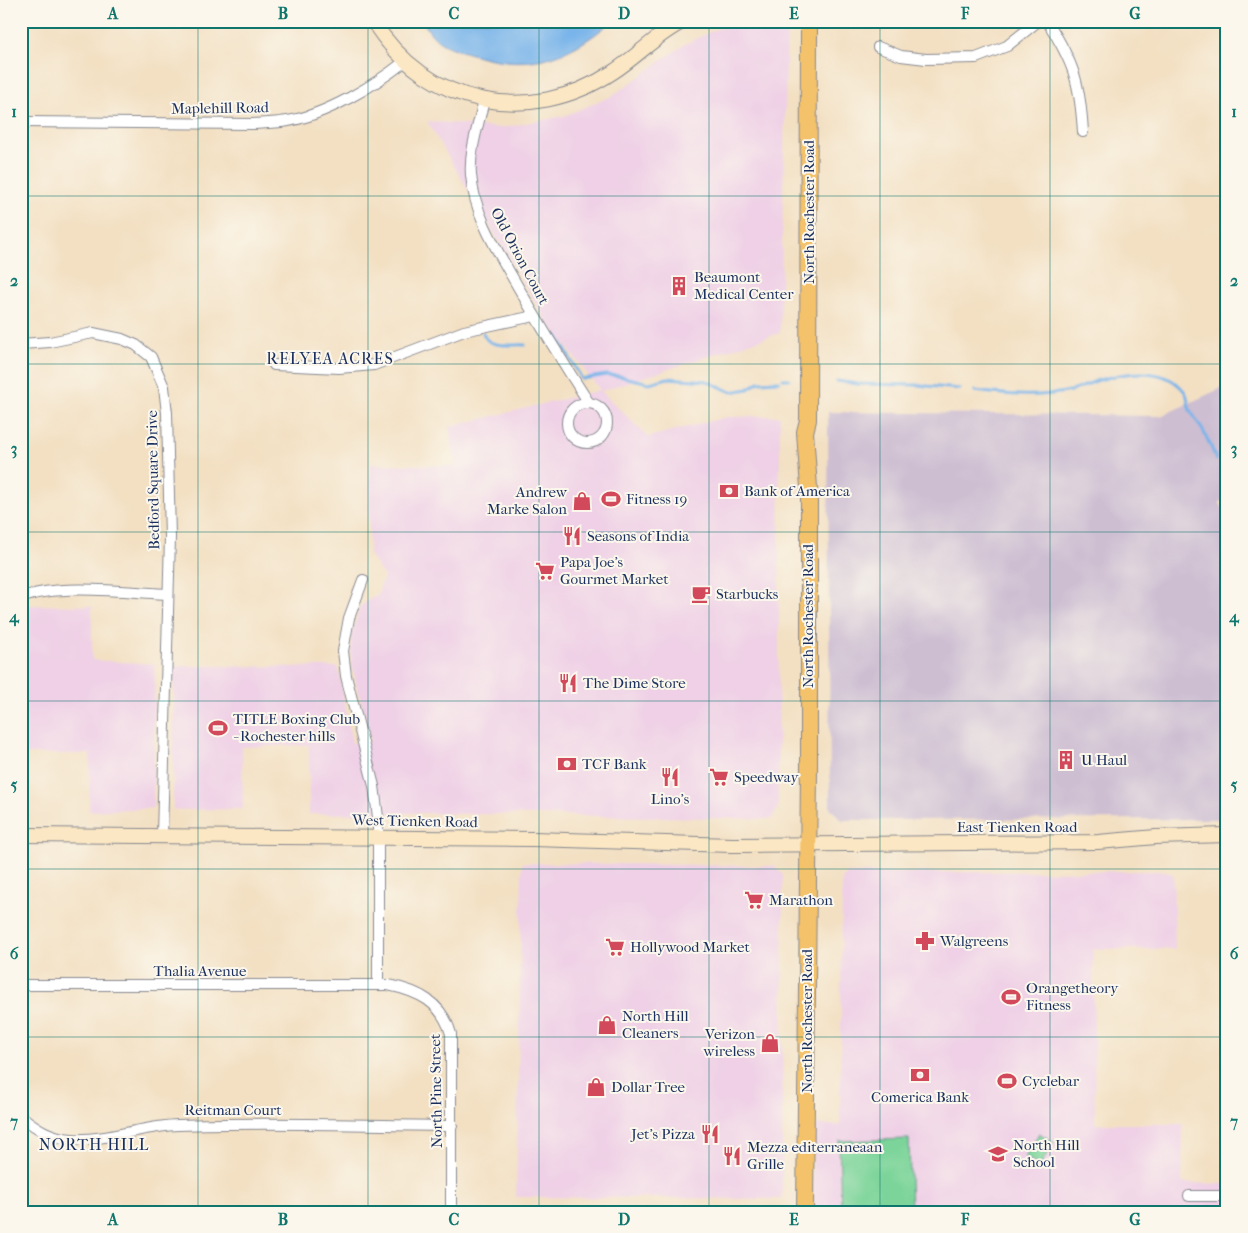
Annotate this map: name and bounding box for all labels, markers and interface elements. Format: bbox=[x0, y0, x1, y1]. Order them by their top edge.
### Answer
text: A bbox=[107, 4, 119, 23]
text: B bbox=[278, 4, 288, 23]
text: C bbox=[449, 4, 460, 23]
text: D bbox=[618, 4, 630, 23]
text: E bbox=[789, 4, 799, 23]
text: F bbox=[960, 4, 970, 23]
text: G bbox=[1129, 4, 1141, 23]
street label: Maplehill Road bbox=[171, 98, 270, 118]
text: 1 bbox=[11, 102, 17, 121]
text: 1 bbox=[1231, 102, 1237, 121]
street label: North Rochester Road bbox=[800, 139, 818, 284]
street label: Old Orion Court bbox=[487, 204, 553, 308]
place label: Beaumont Medical Center bbox=[694, 268, 794, 303]
text: 2 bbox=[10, 271, 18, 290]
text: 2 bbox=[1230, 271, 1238, 290]
building icon: Beaumont Medical Center bbox=[668, 275, 690, 297]
district label: RELYEA ACRES bbox=[266, 349, 394, 368]
street label: Bedford Square Drive bbox=[143, 409, 163, 550]
text: 3 bbox=[11, 439, 17, 459]
text: 3 bbox=[1231, 439, 1237, 459]
bank icon: Bank of America bbox=[718, 480, 740, 502]
place label: Bank of America bbox=[744, 482, 851, 500]
place label: Andrew Marke Salon bbox=[487, 483, 568, 518]
sports icon: Fitness 19 bbox=[600, 488, 622, 510]
shop icon: Andrew Marke Salon bbox=[571, 490, 593, 512]
place label: Fitness 19 bbox=[626, 490, 687, 508]
restaurant icon: Seasons of India bbox=[561, 525, 583, 547]
place label: Seasons of India bbox=[587, 527, 690, 545]
street label: North Rochester Road bbox=[799, 543, 817, 688]
place label: Papa Joe's Gourmet Market bbox=[560, 553, 669, 588]
supermarket icon: Papa Joe's Gourmet Market bbox=[534, 560, 556, 582]
cafe icon: Starbucks bbox=[690, 583, 712, 605]
place label: Starbucks bbox=[716, 585, 779, 603]
text: 4 bbox=[8, 607, 20, 627]
text: 4 bbox=[1228, 607, 1240, 627]
restaurant icon: The Dime Store bbox=[557, 672, 579, 694]
place label: The Dime Store bbox=[583, 674, 686, 692]
place label: TITLE Boxing Club - Rochester hills bbox=[233, 710, 360, 745]
sports icon: TITLE Boxing Club - Rochester hills bbox=[207, 717, 229, 739]
building icon: U Haul bbox=[1055, 749, 1077, 771]
place label: U Haul bbox=[1081, 751, 1127, 769]
bank icon: TCF Bank bbox=[556, 753, 578, 775]
place label: TCF Bank bbox=[582, 755, 647, 773]
restaurant icon: Lino's bbox=[659, 766, 681, 788]
supermarket icon: Speedway bbox=[708, 766, 730, 788]
place label: Speedway bbox=[734, 768, 799, 786]
text: 5 bbox=[11, 775, 18, 794]
text: 5 bbox=[1231, 775, 1238, 794]
place label: Lino's bbox=[651, 790, 690, 808]
street label: West Tienken Road bbox=[351, 811, 479, 831]
street label: East Tienken Road bbox=[957, 818, 1078, 836]
supermarket icon: Marathon bbox=[743, 889, 765, 911]
place label: Marathon bbox=[769, 891, 833, 909]
pharmacy icon: Walgreens bbox=[914, 930, 936, 952]
place label: Walgreens bbox=[939, 932, 1009, 950]
supermarket icon: Hollywood Market bbox=[604, 936, 626, 958]
place label: Hollywood Market bbox=[630, 938, 750, 956]
text: 6 bbox=[10, 944, 19, 963]
text: 6 bbox=[1230, 944, 1239, 963]
street label: North Rochester Road bbox=[798, 948, 816, 1093]
street label: Thalia Avenue bbox=[154, 962, 247, 980]
place label: Orangetheory Fitness bbox=[1026, 979, 1119, 1014]
sports icon: Orangetheory Fitness bbox=[1000, 986, 1022, 1008]
place label: North Hill Cleaners bbox=[622, 1007, 689, 1042]
shop icon: North Hill Cleaners bbox=[596, 1014, 618, 1036]
place label: Verizon wireless bbox=[702, 1025, 755, 1060]
shop icon: Verizon wireless bbox=[759, 1032, 781, 1054]
street label: North Pine Street bbox=[426, 1033, 446, 1148]
bank icon: Comerica Bank bbox=[909, 1064, 931, 1086]
sports icon: Cyclebar bbox=[996, 1070, 1018, 1092]
place label: Cyclebar bbox=[1022, 1072, 1080, 1090]
shop icon: Dollar Tree bbox=[585, 1076, 607, 1098]
place label: Dollar Tree bbox=[611, 1078, 686, 1096]
place label: Comerica Bank bbox=[871, 1088, 969, 1106]
street label: Reitman Court bbox=[184, 1101, 282, 1119]
text: 7 bbox=[9, 1112, 18, 1131]
text: 7 bbox=[1229, 1112, 1238, 1131]
restaurant icon: Jet's Pizza bbox=[699, 1123, 721, 1145]
place label: Jet's Pizza bbox=[630, 1125, 696, 1143]
district label: NORTH HILL bbox=[39, 1135, 149, 1154]
place label: North Hill School bbox=[1013, 1136, 1080, 1171]
place label: Mezza editerraneaan Grille bbox=[747, 1138, 883, 1173]
school or university icon: North Hill School bbox=[987, 1143, 1009, 1165]
restaurant icon: Mezza editerraneaan Grille bbox=[721, 1145, 743, 1167]
text: A bbox=[107, 1210, 119, 1229]
text: B bbox=[278, 1210, 288, 1229]
text: C bbox=[449, 1210, 460, 1229]
text: D bbox=[618, 1210, 630, 1229]
text: E bbox=[789, 1210, 799, 1229]
text: F bbox=[960, 1210, 970, 1229]
text: G bbox=[1129, 1210, 1141, 1229]

